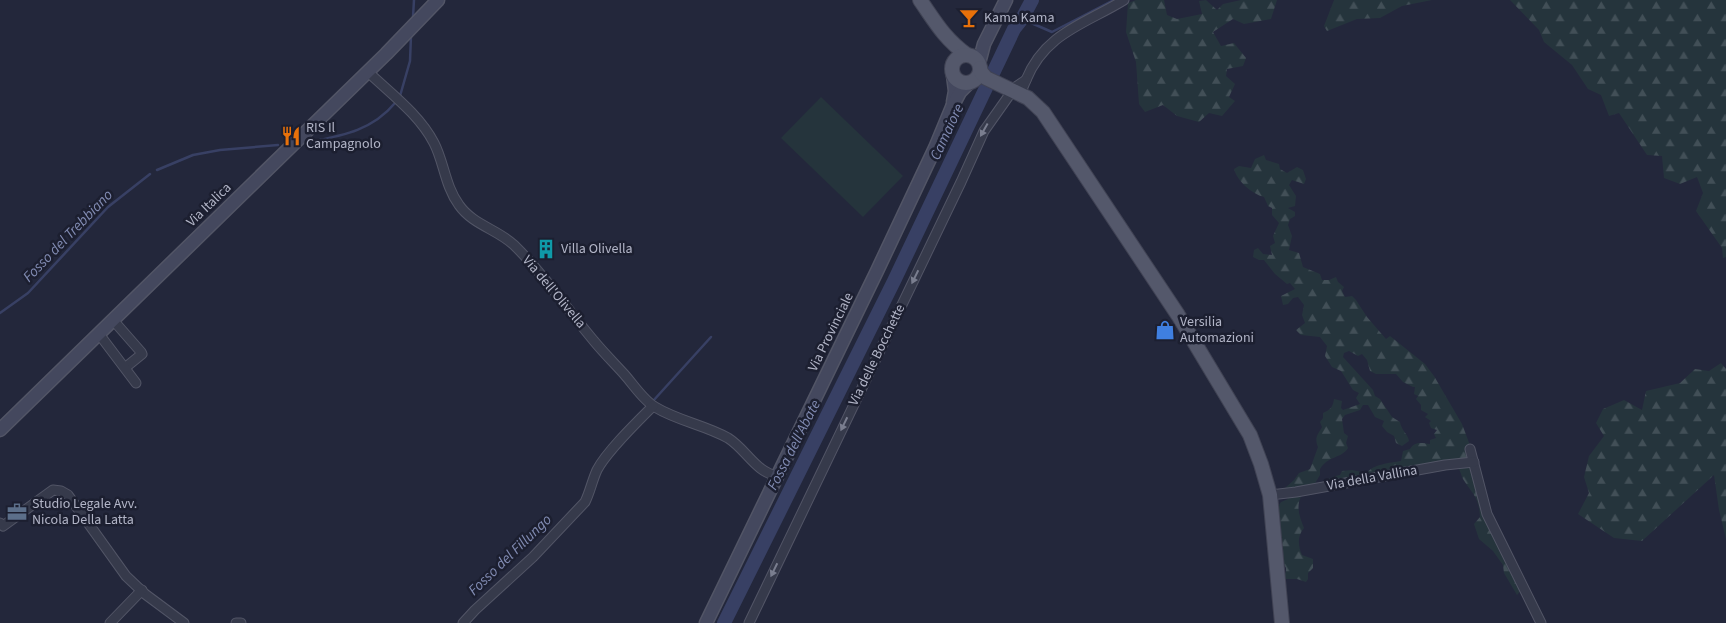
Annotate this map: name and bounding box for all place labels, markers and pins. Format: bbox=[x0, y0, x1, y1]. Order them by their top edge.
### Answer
bar icon: Kama Kama bbox=[958, 7, 980, 29]
place label: Kama Kama bbox=[984, 8, 1054, 28]
place label: RIS Il Campagnolo bbox=[306, 118, 381, 154]
restaurant icon: RIS Il Campagnolo bbox=[280, 125, 302, 147]
building icon: Villa Olivella bbox=[535, 238, 557, 260]
place label: Villa Olivella bbox=[561, 239, 633, 259]
place label: Versilia Automazioni bbox=[1180, 312, 1254, 348]
shop icon: Versilia Automazioni bbox=[1154, 319, 1176, 341]
place label: Studio Legale Avv. Nicola Della Latta bbox=[32, 494, 137, 530]
office icon: Studio Legale Avv. Nicola Della Latta bbox=[6, 501, 28, 523]

